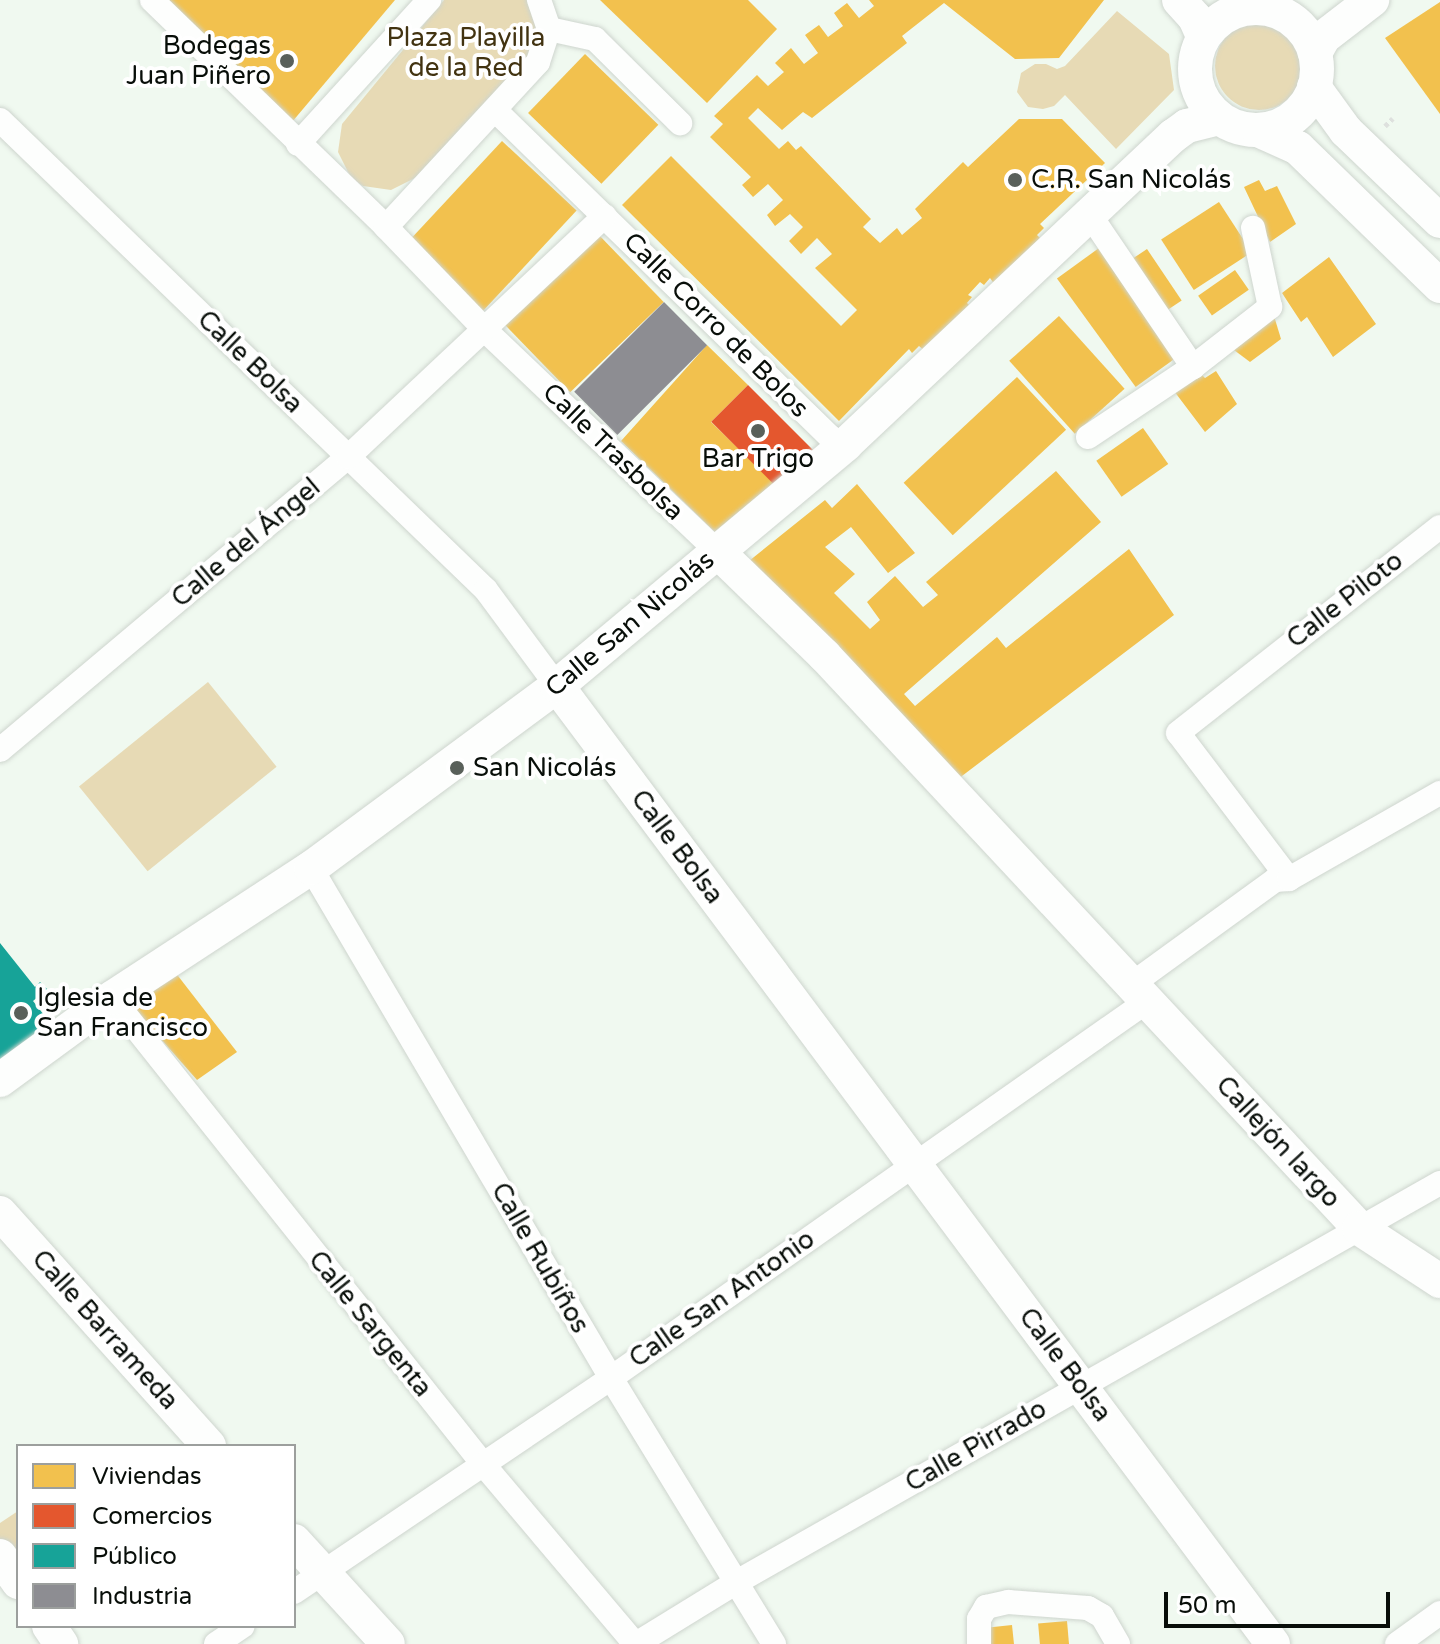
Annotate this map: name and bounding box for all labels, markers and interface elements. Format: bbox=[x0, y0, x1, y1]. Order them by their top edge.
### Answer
park label: Plaza Playilla de la Red bbox=[387, 22, 545, 84]
place label: Bodegas Juan Piñero bbox=[126, 30, 271, 92]
marker: Bodegas Juan Piñero bbox=[278, 52, 296, 70]
place label: C.R. San Nicolás bbox=[1031, 164, 1231, 196]
marker: C.R. San Nicolás bbox=[1006, 171, 1024, 189]
street label: Calle Corro de Bolos bbox=[617, 226, 815, 424]
street label: Calle Bolsa bbox=[191, 304, 309, 420]
street label: Calle Trasbolsa bbox=[536, 377, 690, 527]
marker: Bar Trigo bbox=[749, 422, 767, 440]
place label: Bar Trigo bbox=[702, 443, 814, 475]
street label: Calle del Ángel bbox=[165, 472, 327, 614]
street label: Calle San Nicolás bbox=[539, 544, 721, 704]
street label: Calle Piloto bbox=[1281, 545, 1409, 655]
place label: San Nicolás bbox=[473, 752, 616, 784]
marker: San Nicolás bbox=[448, 759, 466, 777]
street label: Calle Bolsa bbox=[624, 784, 730, 910]
place label: Iglesia de San Francisco bbox=[37, 982, 208, 1044]
marker: Iglesia de San Francisco bbox=[12, 1004, 30, 1022]
street label: Callejón largo bbox=[1209, 1070, 1347, 1214]
street label: Calle Rubiños bbox=[484, 1177, 596, 1339]
street label: Calle San Antonio bbox=[623, 1223, 821, 1375]
street label: Calle Barrameda bbox=[25, 1244, 185, 1416]
street label: Calle Sargenta bbox=[302, 1245, 438, 1403]
street label: Calle Bolsa bbox=[1012, 1302, 1118, 1428]
street label: Calle Pirrado bbox=[900, 1393, 1052, 1499]
legend bbox=[16, 1444, 296, 1628]
text: Viviendas bbox=[92, 1462, 201, 1491]
text: Comercios bbox=[92, 1502, 212, 1531]
text: Público bbox=[92, 1542, 177, 1571]
scale bar bbox=[1168, 1576, 1394, 1626]
text: Industria bbox=[92, 1582, 192, 1611]
text: 50 m bbox=[1178, 1591, 1236, 1620]

